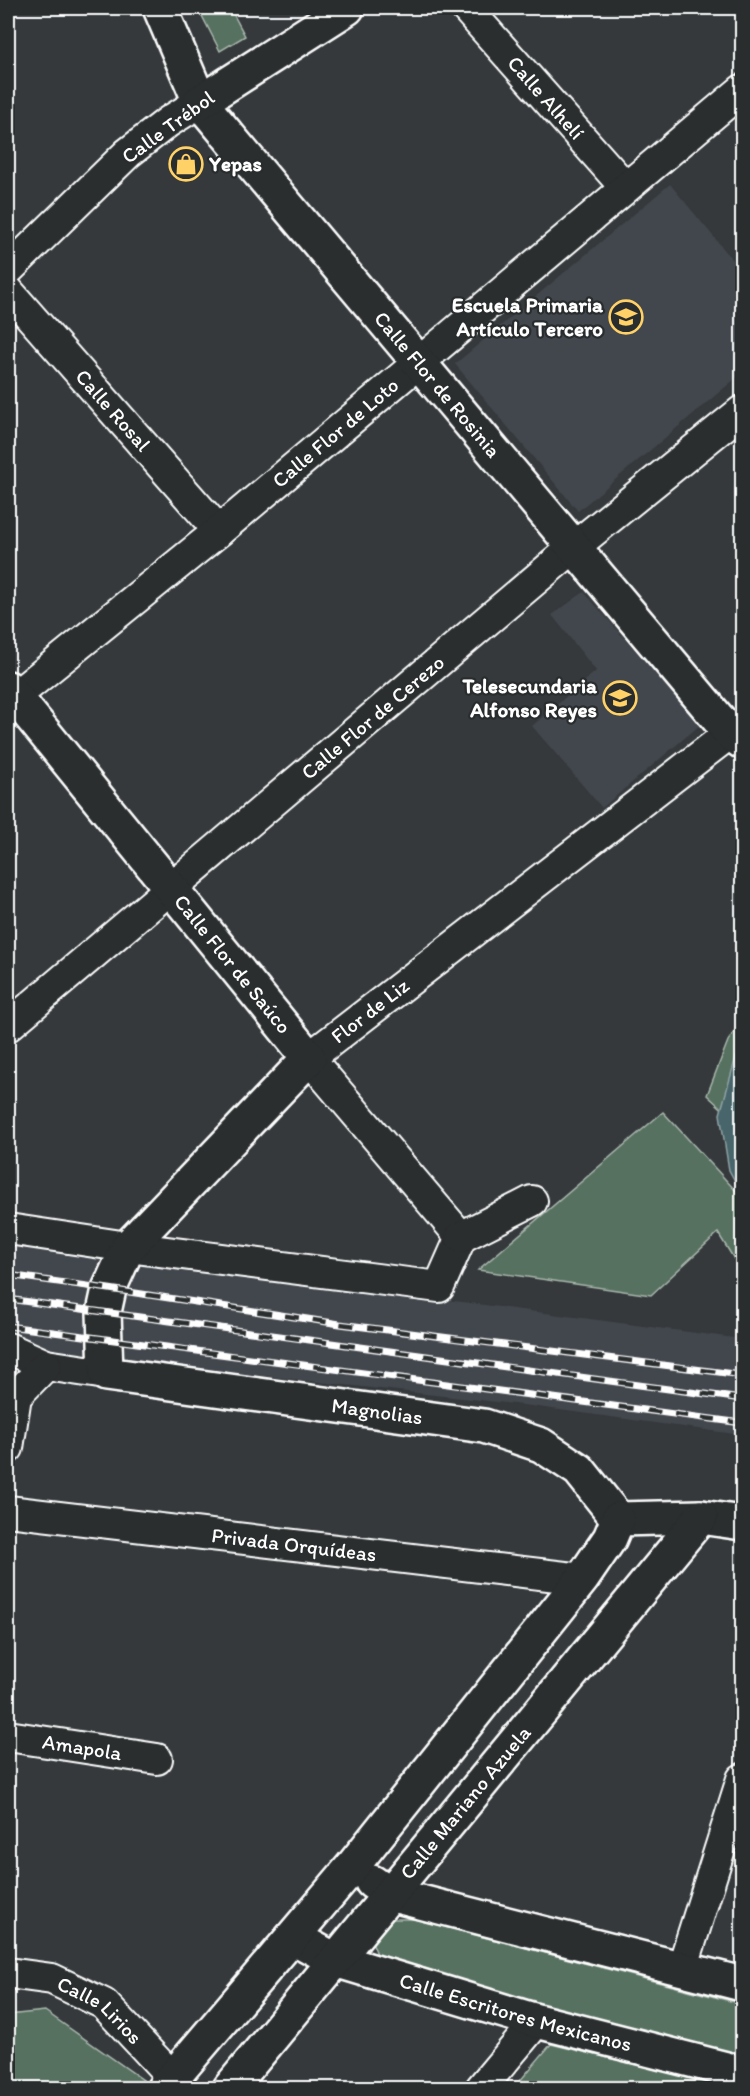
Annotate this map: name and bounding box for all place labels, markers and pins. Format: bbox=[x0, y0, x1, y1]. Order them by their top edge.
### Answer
shop icon: Yepas bbox=[168, 146, 204, 182]
place label: Yepas bbox=[208, 151, 262, 177]
place label: Escuela Primaria Artículo Tercero bbox=[452, 292, 604, 341]
school or university icon: Escuela Primaria Artículo Tercero bbox=[608, 299, 644, 335]
place label: Telesecundaria Alfonso Reyes bbox=[461, 673, 598, 723]
school or university icon: Telesecundaria Alfonso Reyes bbox=[602, 680, 638, 716]

